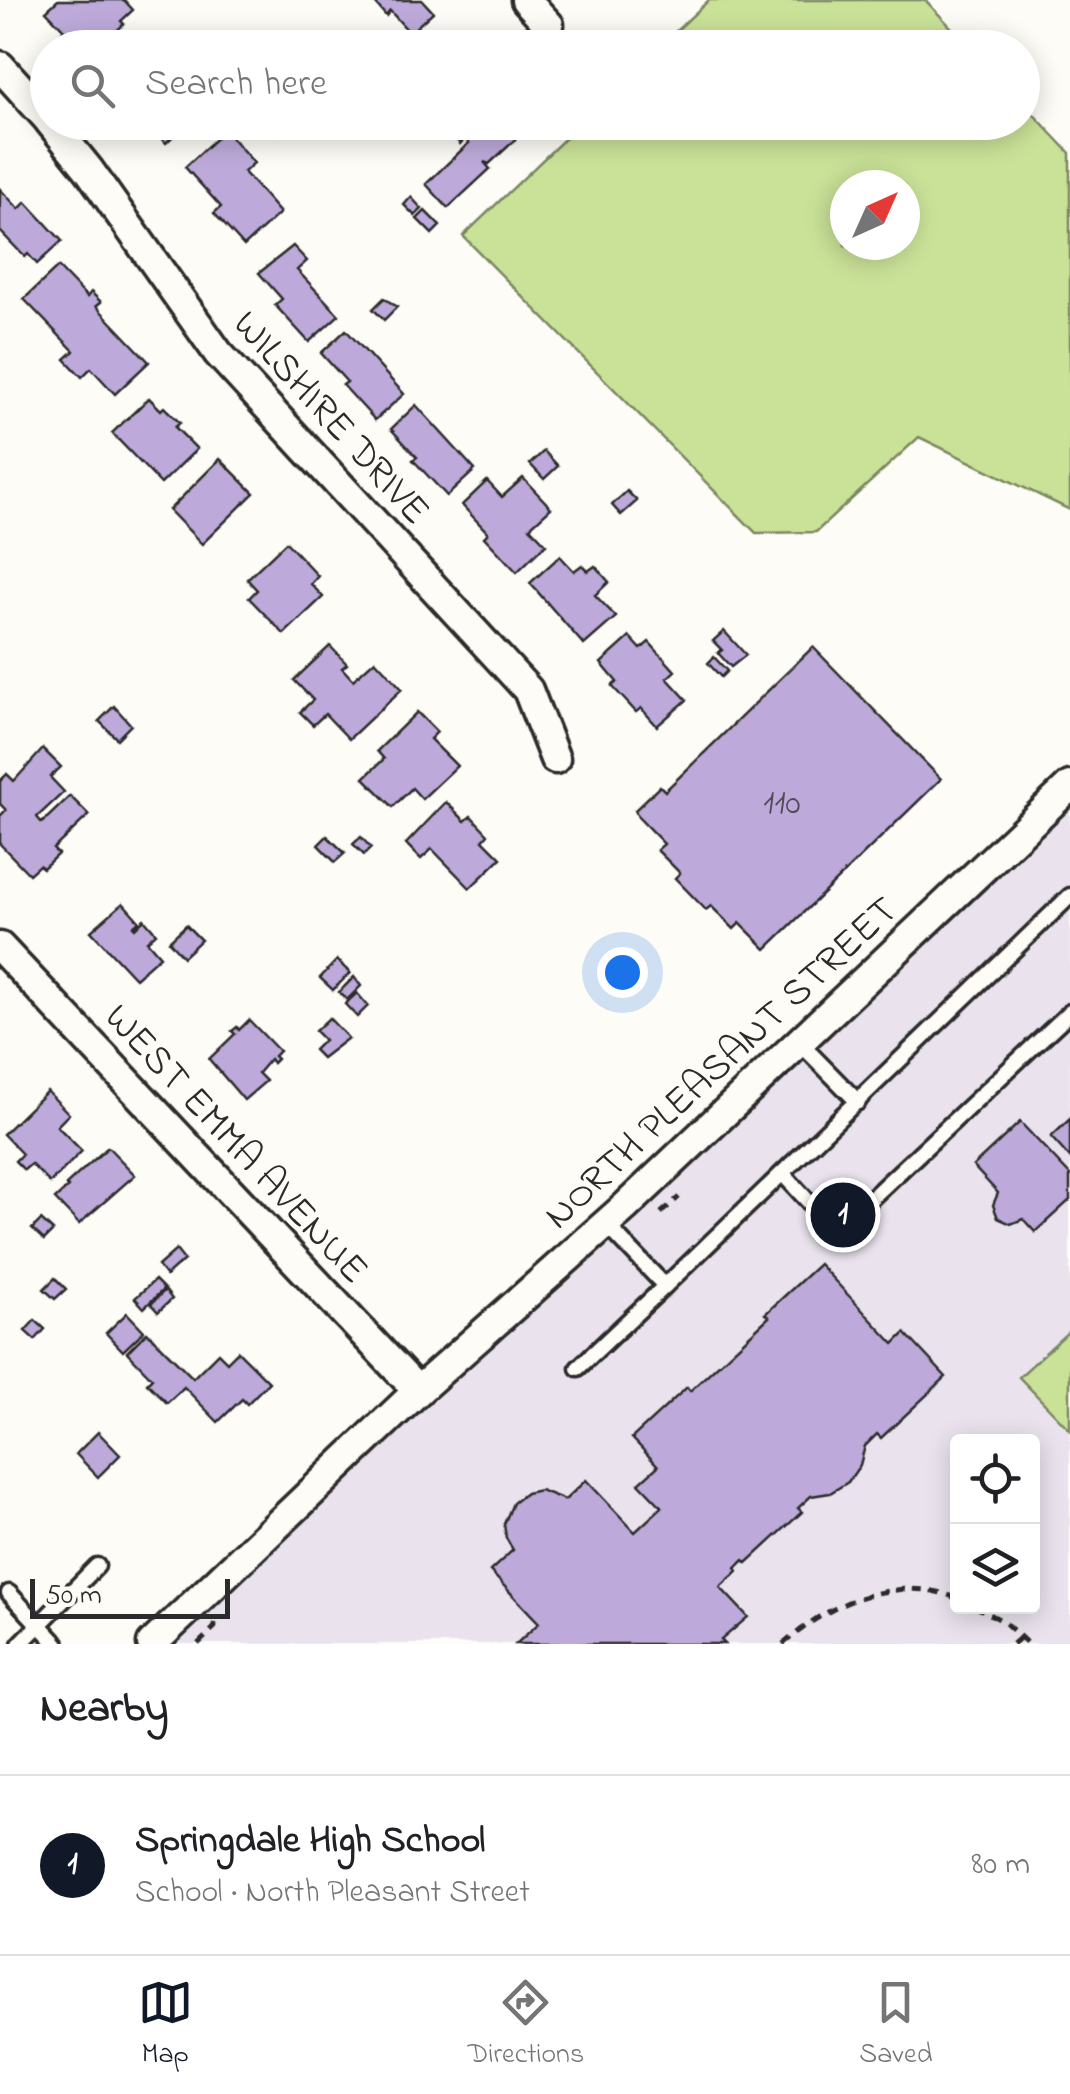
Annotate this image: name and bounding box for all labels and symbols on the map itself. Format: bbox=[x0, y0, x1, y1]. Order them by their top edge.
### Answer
north arrow bbox=[830, 170, 920, 260]
street label: WILSHIRE DRIVE bbox=[217, 298, 442, 540]
house number: 110 bbox=[763, 779, 801, 830]
street label: NORTH PLEASANT STREET bbox=[532, 884, 913, 1245]
your location bbox=[597, 947, 648, 998]
street label: WEST EMMA AVENUE bbox=[89, 991, 381, 1299]
pin: 1 bbox=[810, 1178, 876, 1252]
scale bar bbox=[30, 1574, 230, 1618]

